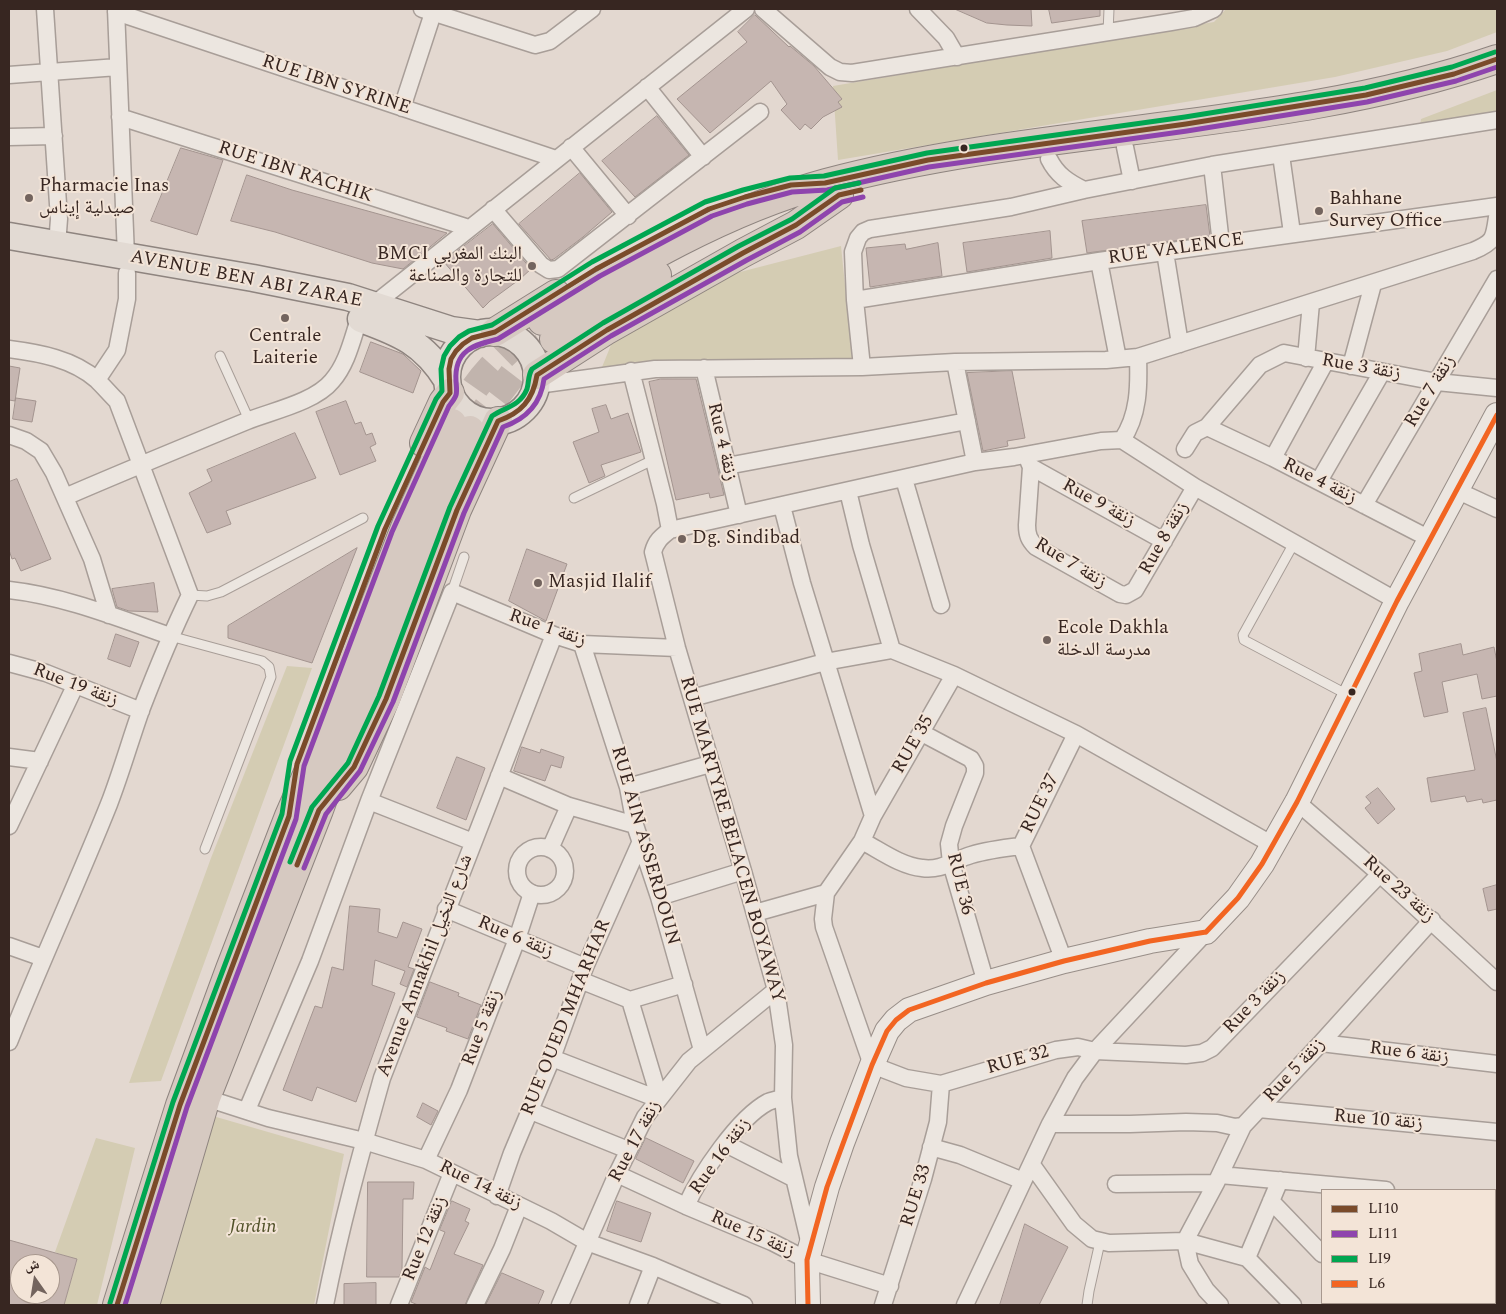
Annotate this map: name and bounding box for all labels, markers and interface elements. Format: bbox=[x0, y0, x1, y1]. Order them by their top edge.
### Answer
street label: RUE IBN SYRINE bbox=[259, 51, 413, 121]
street label: RUE IBN RACHIK bbox=[215, 137, 375, 209]
unlabelled marker bbox=[959, 143, 969, 153]
place label: Pharmacie Inas صيدلية إيناس bbox=[39, 176, 169, 220]
place label: Bahhane Survey Office bbox=[1329, 189, 1442, 233]
marker: Pharmacie Inas صيدلية إيناس bbox=[23, 192, 35, 204]
marker: Bahhane Survey Office bbox=[1313, 205, 1325, 217]
street label: RUE VALENCE bbox=[1107, 229, 1245, 271]
place label: BMCI البنك المغربي للتجارة والصناعة bbox=[377, 244, 522, 288]
street label: AVENUE BEN ABI ZARAE bbox=[128, 246, 364, 314]
marker: BMCI البنك المغربي للتجارة والصناعة bbox=[526, 260, 538, 272]
marker: Centrale Laiterie bbox=[279, 312, 291, 324]
place label: Centrale Laiterie bbox=[249, 326, 321, 370]
street label: Rue 3 زنقة bbox=[1320, 350, 1402, 386]
street label: Rue 7 زنقة bbox=[1401, 352, 1461, 432]
street label: Rue 4 زنقة bbox=[701, 401, 741, 483]
street label: Rue 4 زنقة bbox=[1278, 454, 1360, 510]
street label: Rue 9 زنقة bbox=[1058, 475, 1138, 533]
street label: Rue 8 زنقة bbox=[1135, 499, 1195, 579]
place label: Dg. Sindibad bbox=[692, 528, 800, 550]
marker: Dg. Sindibad bbox=[676, 533, 688, 545]
street label: Rue 7 زنقة bbox=[1030, 534, 1110, 594]
place label: Masjid Ilalif bbox=[548, 572, 651, 594]
marker: Masjid Ilalif bbox=[532, 577, 544, 589]
street label: Rue 1 زنقة bbox=[506, 605, 588, 653]
place label: Ecole Dakhla مدرسة الدخلة bbox=[1057, 618, 1169, 662]
marker: Ecole Dakhla مدرسة الدخلة bbox=[1041, 634, 1053, 646]
street label: Rue 19 زنقة bbox=[29, 659, 121, 713]
street label: RUE MARTYRE BELACEN BOYAWAY bbox=[673, 674, 789, 1006]
unlabelled marker bbox=[1347, 687, 1357, 697]
street label: RUE 35 bbox=[888, 712, 940, 778]
street label: RUE AIN ASSERDOUN bbox=[605, 744, 683, 948]
street label: RUE 37 bbox=[1017, 770, 1065, 838]
street label: RUE 36 bbox=[940, 850, 978, 918]
street label: Avenue Annakhil شارع النخيل bbox=[373, 852, 479, 1080]
street label: Rue 23 زنقة bbox=[1357, 852, 1439, 928]
street label: Rue 6 زنقة bbox=[474, 912, 556, 964]
street label: RUE OUED MHARHAR bbox=[517, 917, 617, 1119]
street label: Rue 3 زنقة bbox=[1219, 966, 1291, 1040]
street label: Rue 5 زنقة bbox=[458, 987, 508, 1069]
street label: Rue 5 زنقة bbox=[1259, 1034, 1331, 1108]
street label: Rue 6 زنقة bbox=[1368, 1038, 1450, 1070]
street label: RUE 32 bbox=[984, 1041, 1052, 1081]
street label: Rue 17 زنقة bbox=[605, 1097, 667, 1187]
street label: Rue 10 زنقة bbox=[1332, 1106, 1424, 1136]
street label: Rue 16 زنقة bbox=[685, 1114, 757, 1200]
street label: Rue 14 زنقة bbox=[435, 1156, 525, 1216]
street label: RUE 33 bbox=[897, 1162, 937, 1230]
legend bbox=[1321, 1189, 1496, 1304]
street label: Rue 12 زنقة bbox=[399, 1193, 453, 1285]
text: LI10 bbox=[1368, 1197, 1398, 1220]
street label: Rue 15 زنقة bbox=[707, 1206, 797, 1264]
park label: Jardin bbox=[229, 1217, 277, 1239]
text: LI11 bbox=[1368, 1222, 1398, 1245]
text: LI9 bbox=[1368, 1247, 1391, 1270]
text: ش bbox=[22, 1253, 41, 1277]
north arrow bbox=[10, 1254, 60, 1304]
text: L6 bbox=[1368, 1272, 1385, 1295]

